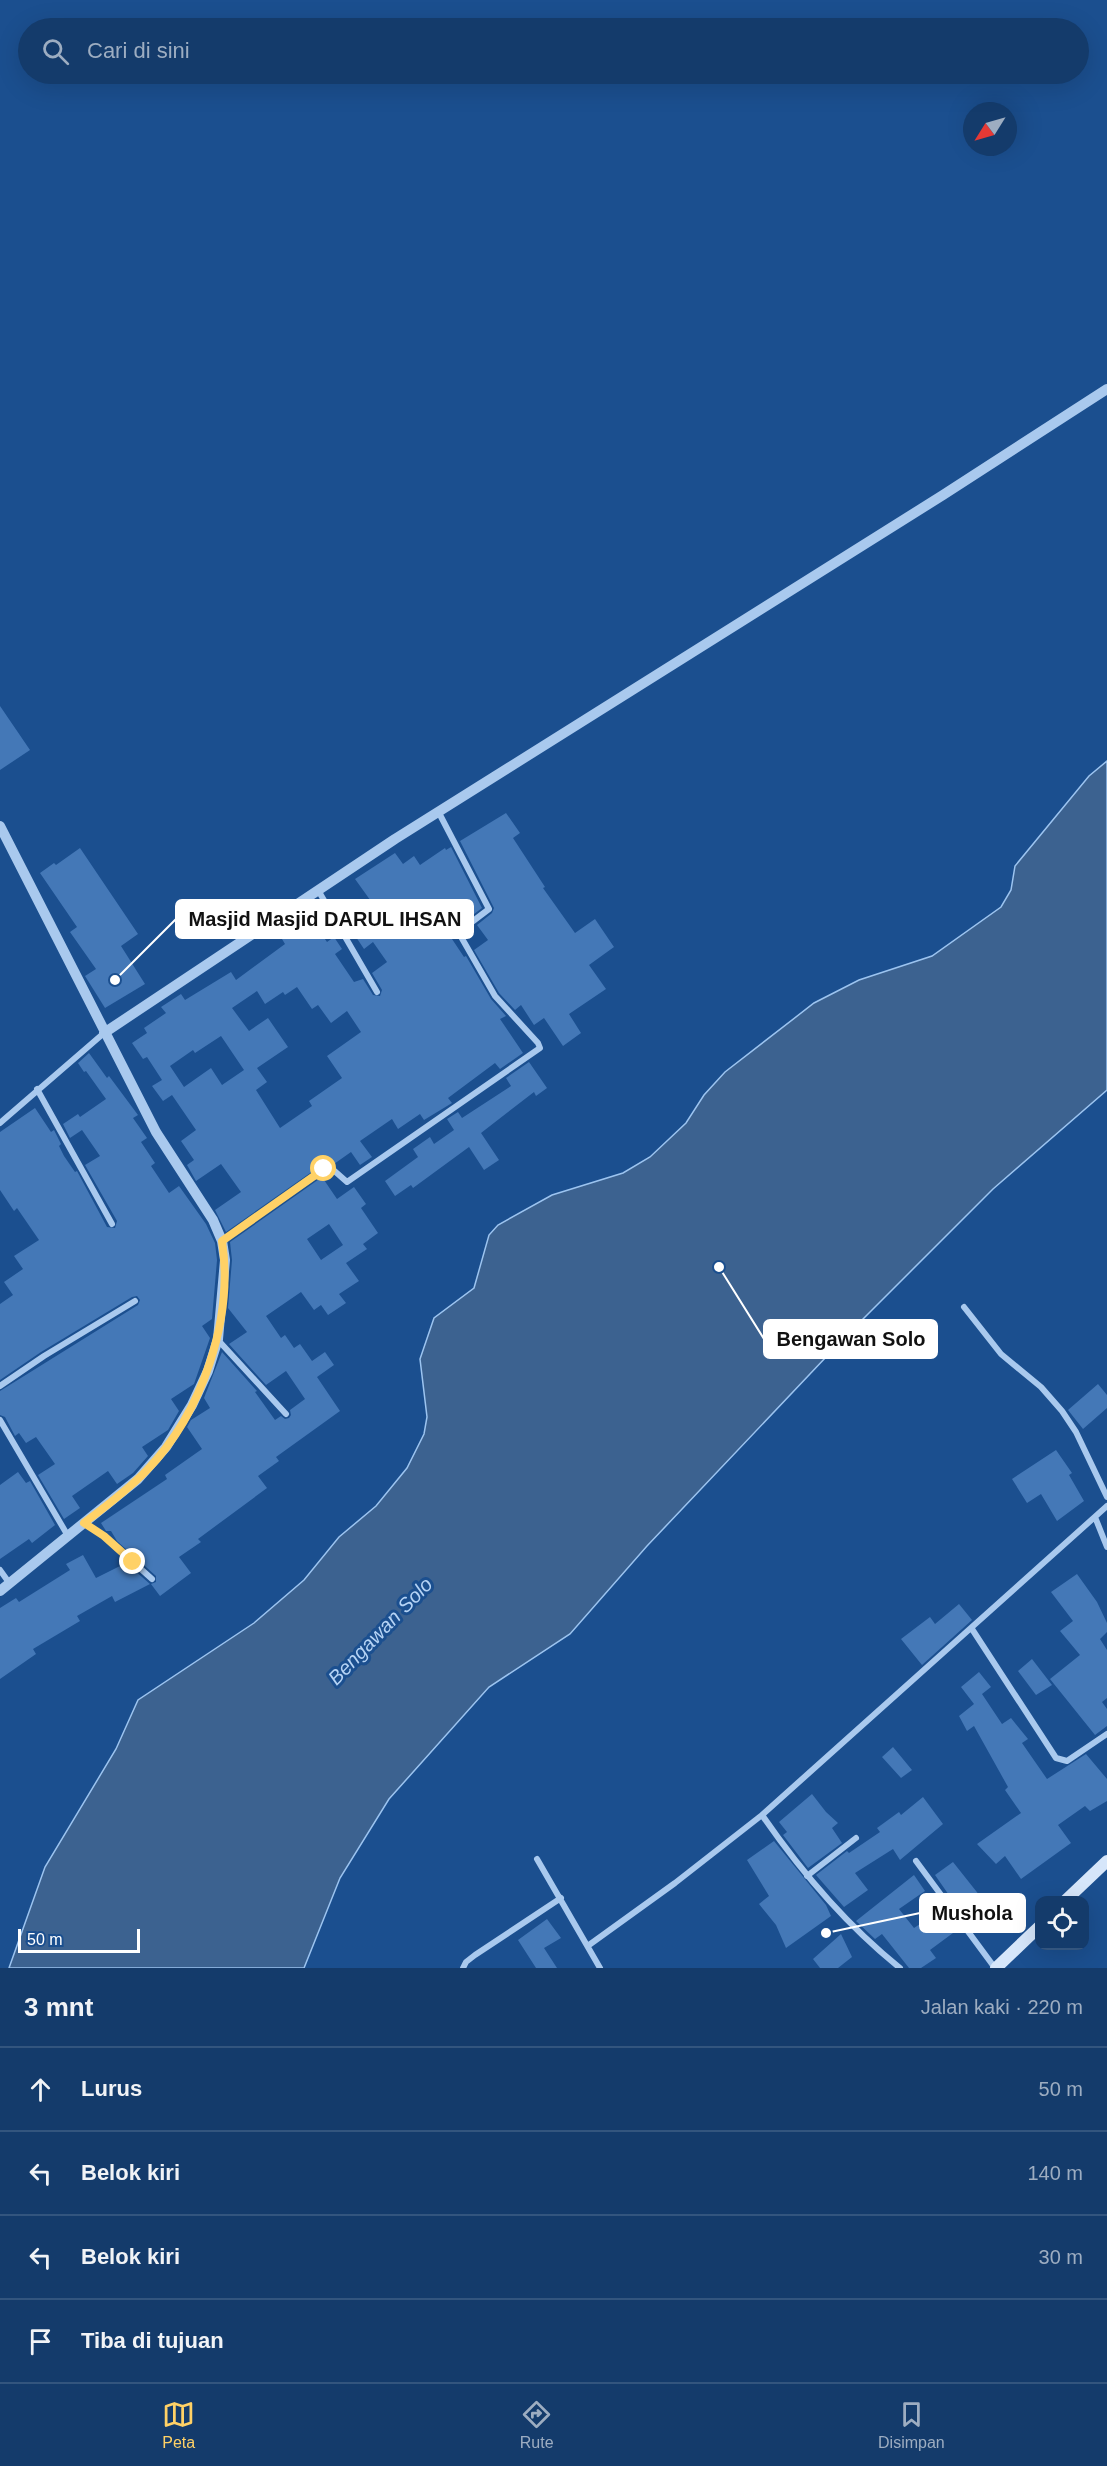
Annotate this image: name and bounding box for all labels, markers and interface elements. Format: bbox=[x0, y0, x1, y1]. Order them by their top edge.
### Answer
search box bbox=[18, 18, 1089, 84]
icon: search bbox=[39, 35, 72, 68]
text: Cari di sini bbox=[87, 38, 190, 63]
north arrow bbox=[963, 102, 1017, 156]
callout: Masjid Masjid DARUL IHSAN bbox=[176, 900, 473, 938]
text: Masjid Masjid DARUL IHSAN bbox=[189, 908, 462, 930]
route start bbox=[310, 1155, 336, 1181]
callout: Bengawan Solo bbox=[764, 1320, 937, 1358]
text: Bengawan Solo bbox=[777, 1328, 925, 1350]
route end bbox=[119, 1548, 145, 1574]
water label: Bengawan Solo bbox=[323, 1573, 437, 1689]
callout: Mushola bbox=[920, 1894, 1025, 1932]
map controls bbox=[1035, 1896, 1089, 1950]
button: locate bbox=[1035, 1896, 1089, 1950]
text: Mushola bbox=[931, 1902, 1013, 1924]
scale bar bbox=[18, 1926, 140, 1954]
text: 50 m bbox=[27, 1931, 63, 1948]
text: 3 mnt bbox=[24, 1992, 93, 2022]
text: Jalan kaki · 220 m bbox=[921, 1996, 1083, 2018]
icon: ahead bbox=[24, 2073, 57, 2106]
text: Lurus bbox=[81, 2076, 142, 2101]
text: 50 m bbox=[1039, 2078, 1083, 2100]
icon: left bbox=[24, 2157, 57, 2190]
text: Belok kiri bbox=[81, 2160, 180, 2185]
text: 140 m bbox=[1027, 2162, 1083, 2184]
icon: left bbox=[24, 2241, 57, 2274]
text: Belok kiri bbox=[81, 2244, 180, 2269]
text: 30 m bbox=[1039, 2246, 1083, 2268]
icon: arrive bbox=[24, 2325, 57, 2358]
text: Tiba di tujuan bbox=[81, 2328, 224, 2353]
tab: Peta bbox=[162, 2398, 195, 2452]
tab: Rute bbox=[520, 2398, 554, 2452]
tab: Disimpan bbox=[878, 2398, 945, 2452]

